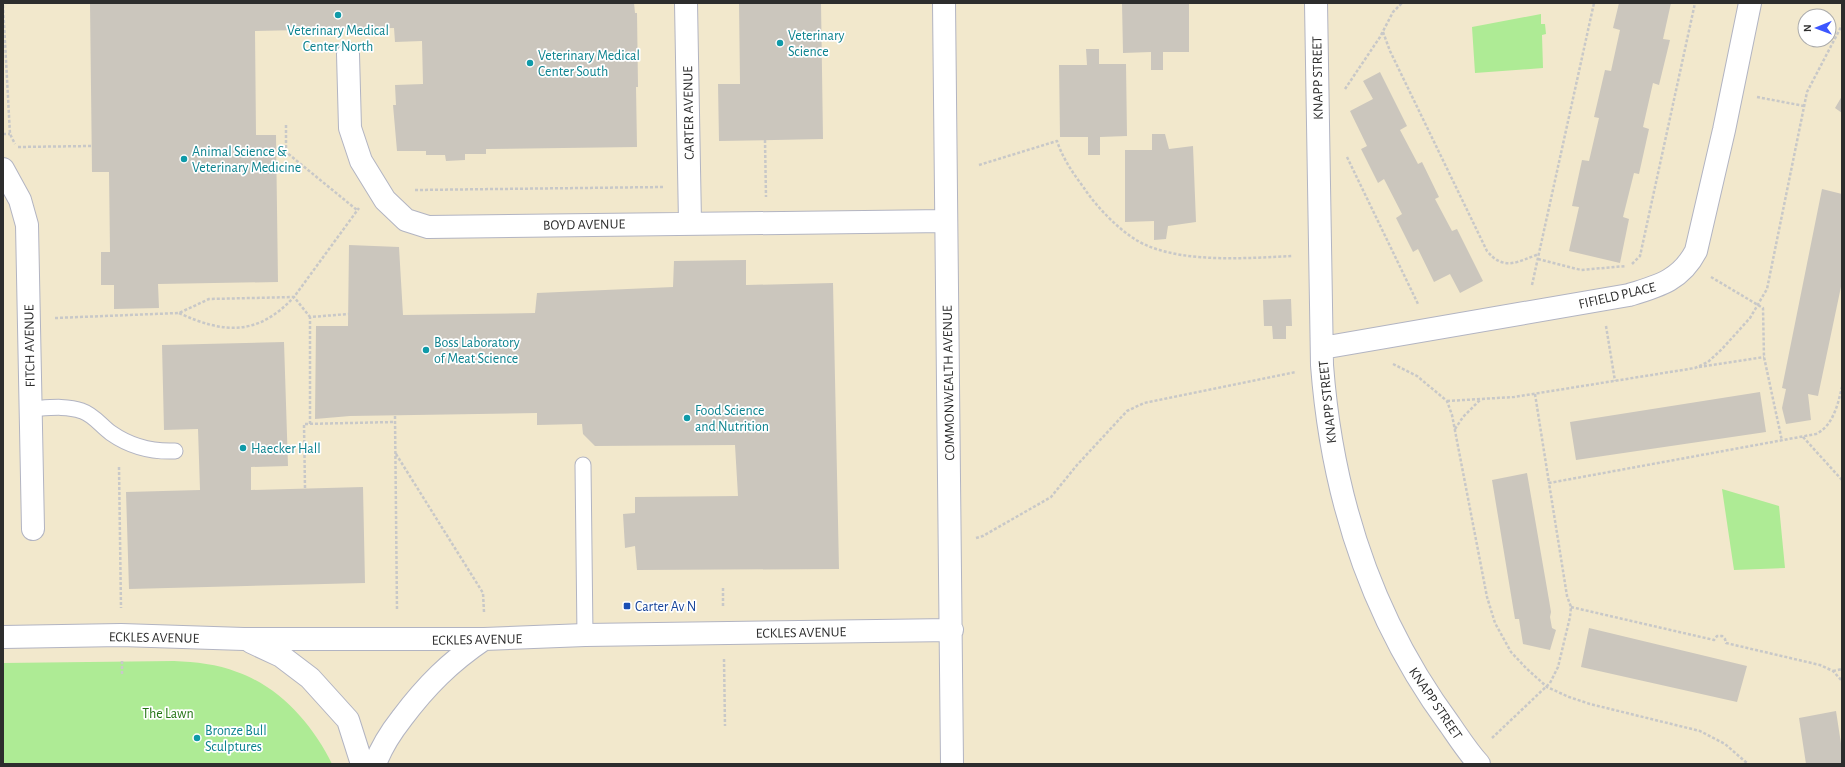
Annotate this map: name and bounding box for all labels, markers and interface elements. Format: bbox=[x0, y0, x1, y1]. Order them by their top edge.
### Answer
north arrow bbox=[1797, 8, 1837, 48]
marker: Veterinary Medical Center North bbox=[333, 10, 343, 20]
place label: Veterinary Medical Center North bbox=[287, 24, 389, 54]
text: N bbox=[1802, 24, 1813, 32]
place label: Veterinary Science bbox=[788, 29, 845, 59]
street label: KNAPP STREET bbox=[1310, 36, 1326, 120]
marker: Veterinary Science bbox=[775, 38, 785, 48]
place label: Veterinary Medical Center South bbox=[538, 49, 640, 79]
marker: Veterinary Medical Center South bbox=[525, 58, 535, 68]
street label: CARTER AVENUE bbox=[681, 66, 697, 160]
place label: Animal Science & Veterinary Medicine bbox=[192, 145, 301, 175]
marker: Animal Science & Veterinary Medicine bbox=[179, 154, 189, 164]
street label: BOYD AVENUE bbox=[543, 217, 625, 233]
street label: FIFIELD PLACE bbox=[1577, 280, 1657, 312]
street label: FITCH AVENUE bbox=[22, 304, 38, 387]
street label: COMMONWEALTH AVENUE bbox=[941, 305, 957, 461]
place label: Boss Laboratory of Meat Science bbox=[434, 336, 520, 366]
marker: Boss Laboratory of Meat Science bbox=[421, 345, 431, 355]
street label: KNAPP STREET bbox=[1317, 359, 1339, 444]
place label: Food Science and Nutrition bbox=[695, 404, 769, 434]
marker: Food Science and Nutrition bbox=[682, 413, 692, 423]
place label: Haecker Hall bbox=[251, 442, 321, 456]
marker: Haecker Hall bbox=[238, 443, 248, 453]
place label: Carter Av N bbox=[635, 600, 696, 614]
marker: Carter Av N bbox=[622, 601, 632, 611]
street label: ECKLES AVENUE bbox=[756, 625, 847, 641]
street label: ECKLES AVENUE bbox=[109, 630, 200, 646]
street label: ECKLES AVENUE bbox=[432, 632, 523, 648]
street label: KNAPP STREET bbox=[1406, 665, 1464, 742]
park label: The Lawn bbox=[142, 707, 194, 721]
place label: Bronze Bull Sculptures bbox=[205, 724, 267, 754]
marker: Bronze Bull Sculptures bbox=[192, 733, 202, 743]

